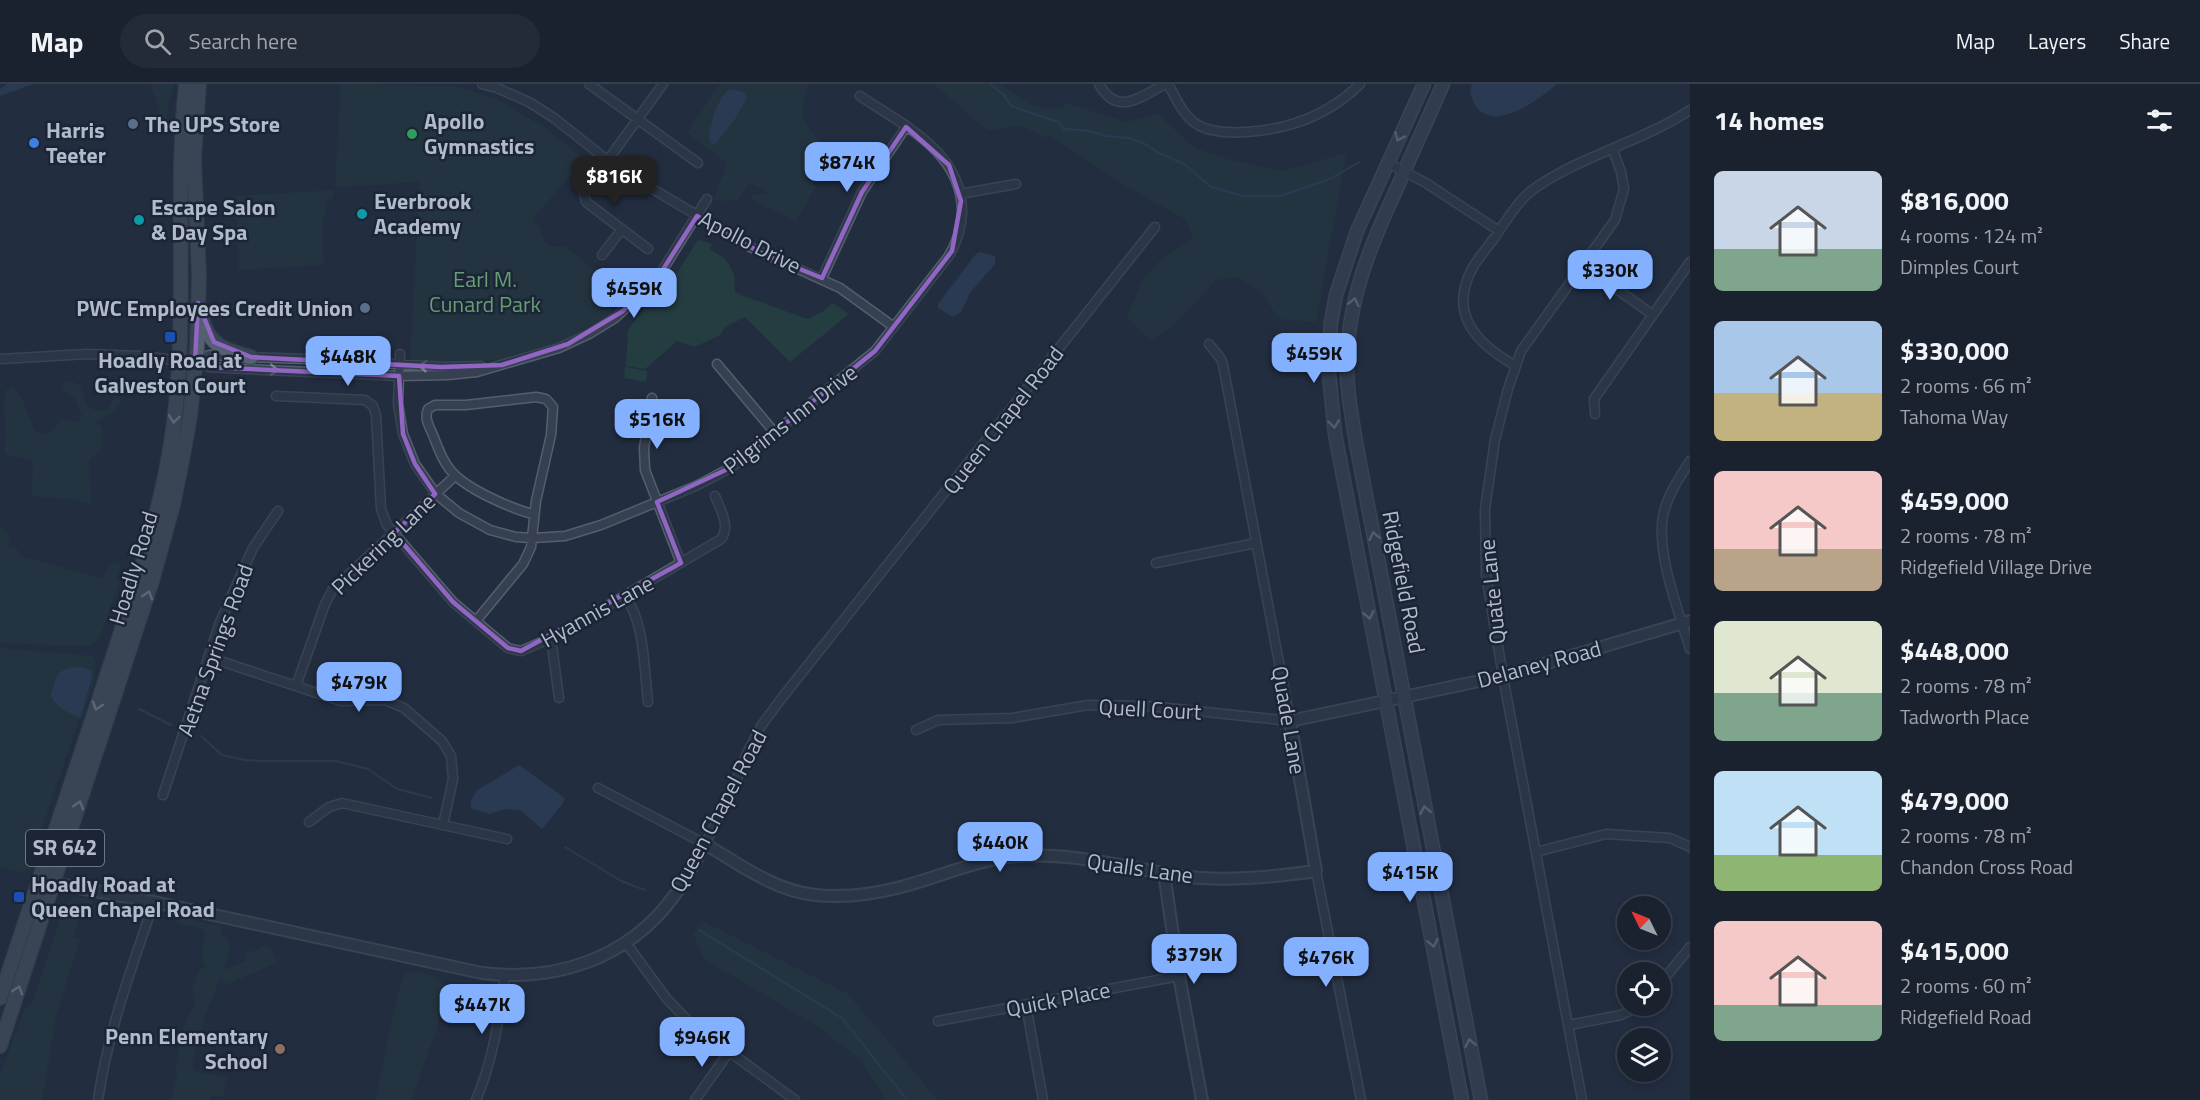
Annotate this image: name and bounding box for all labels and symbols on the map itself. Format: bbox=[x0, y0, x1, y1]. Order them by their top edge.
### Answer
place label: Apollo Gymnastics bbox=[424, 104, 534, 163]
place label: The UPS Store bbox=[145, 107, 280, 141]
place label: Harris Teeter bbox=[46, 113, 106, 172]
marker: The UPS Store bbox=[126, 117, 140, 131]
marker: Apollo Gymnastics bbox=[405, 127, 419, 141]
one-way arrow bbox=[1395, 131, 1407, 142]
marker: Harris Teeter bbox=[27, 136, 41, 150]
pin: $874K bbox=[805, 142, 889, 193]
pin: $816K bbox=[572, 156, 656, 207]
place label: Everbrook Academy bbox=[374, 184, 472, 243]
place label: Escape Salon & Day Spa bbox=[151, 190, 276, 249]
street label: Apollo Drive bbox=[693, 202, 807, 282]
marker: Everbrook Academy bbox=[355, 207, 369, 221]
marker: Escape Salon & Day Spa bbox=[132, 213, 146, 227]
pin: $330K bbox=[1568, 250, 1652, 301]
park label: Earl M. Cunard Park bbox=[429, 262, 542, 321]
pin: $459K bbox=[592, 268, 676, 319]
place label: PWC Employees Credit Union bbox=[76, 291, 353, 325]
one-way arrow bbox=[1346, 297, 1359, 307]
marker: PWC Employees Credit Union bbox=[358, 301, 372, 315]
marker: Hoadly Road at Galveston Court bbox=[163, 330, 177, 344]
pin: $459K bbox=[1272, 333, 1356, 384]
pin: $448K bbox=[306, 336, 390, 387]
street label: Queen Chapel Road bbox=[934, 339, 1072, 501]
place label: Hoadly Road at Galveston Court bbox=[94, 343, 246, 402]
street label: Pilgrims Inn Drive bbox=[716, 356, 864, 482]
one-way arrow bbox=[418, 360, 427, 373]
one-way arrow bbox=[269, 364, 278, 377]
pin: $516K bbox=[615, 399, 699, 450]
one-way arrow bbox=[168, 414, 181, 424]
one-way arrow bbox=[1327, 419, 1339, 428]
street label: Pickering Lane bbox=[323, 485, 443, 603]
street label: Hoadly Road bbox=[100, 507, 166, 629]
street label: Ridgefield Road bbox=[1373, 508, 1435, 656]
one-way arrow bbox=[1368, 531, 1381, 541]
street label: Quate Lane bbox=[1470, 538, 1514, 646]
street label: Aetna Springs Road bbox=[168, 559, 262, 741]
street label: Hyannis Lane bbox=[534, 566, 660, 656]
one-way arrow bbox=[141, 590, 153, 601]
one-way arrow bbox=[1362, 610, 1375, 620]
street label: Delaney Road bbox=[1473, 631, 1605, 697]
pin: $479K bbox=[317, 662, 401, 713]
street label: Quade Lane bbox=[1263, 663, 1315, 777]
street label: Quell Court bbox=[1098, 689, 1202, 729]
one-way arrow bbox=[91, 700, 104, 711]
street label: Queen Chapel Road bbox=[661, 723, 775, 899]
one-way arrow bbox=[72, 800, 84, 811]
one-way arrow bbox=[1419, 805, 1432, 815]
pin: $440K bbox=[958, 822, 1042, 873]
road number: SR 642 bbox=[26, 830, 104, 866]
street label: Qualls Lane bbox=[1085, 844, 1195, 892]
pin: $415K bbox=[1368, 852, 1452, 903]
place label: Hoadly Road at Queen Chapel Road bbox=[31, 867, 215, 926]
marker: Hoadly Road at Queen Chapel Road bbox=[12, 890, 26, 904]
north arrow bbox=[1617, 896, 1671, 950]
pin: $379K bbox=[1152, 934, 1236, 985]
pin: $476K bbox=[1284, 937, 1368, 988]
one-way arrow bbox=[1426, 938, 1439, 948]
street label: Quick Place bbox=[1003, 972, 1113, 1026]
pin: $447K bbox=[440, 984, 524, 1035]
one-way arrow bbox=[11, 985, 23, 996]
pin: $946K bbox=[660, 1017, 744, 1068]
place label: Penn Elementary School bbox=[105, 1019, 268, 1078]
one-way arrow bbox=[1464, 1038, 1477, 1048]
marker: Penn Elementary School bbox=[273, 1042, 287, 1056]

